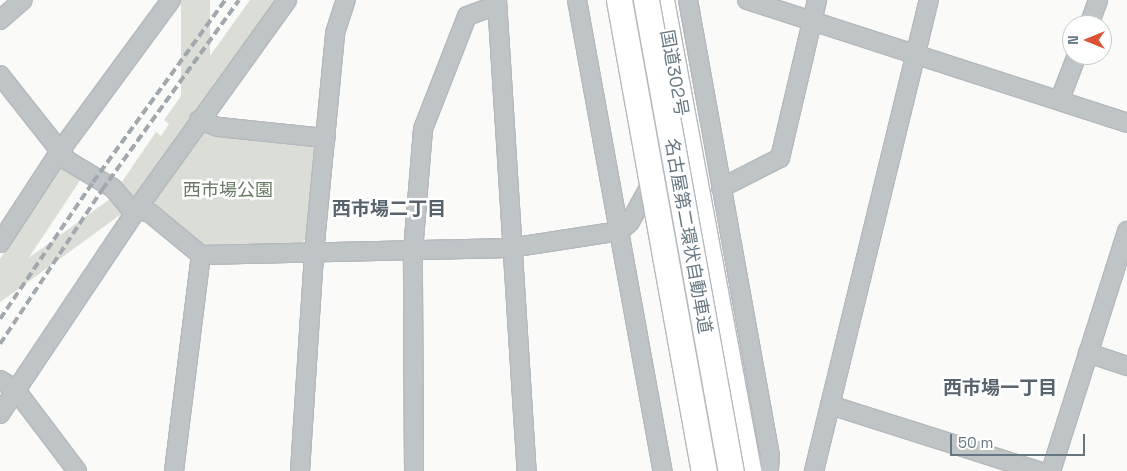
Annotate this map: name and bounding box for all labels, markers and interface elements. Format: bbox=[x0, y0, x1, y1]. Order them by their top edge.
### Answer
north arrow bbox=[1062, 15, 1112, 65]
street label: 国道302号 bbox=[656, 28, 692, 118]
text: N bbox=[1064, 35, 1082, 45]
street label: 名古屋第二環状自動車道 bbox=[660, 137, 716, 335]
park label: 西市場公園 bbox=[183, 179, 273, 201]
district label: 西市場二丁目 bbox=[332, 198, 446, 220]
district label: 西市場一丁目 bbox=[943, 377, 1057, 399]
scale bar bbox=[952, 424, 1087, 456]
text: 50 m bbox=[958, 433, 993, 452]

